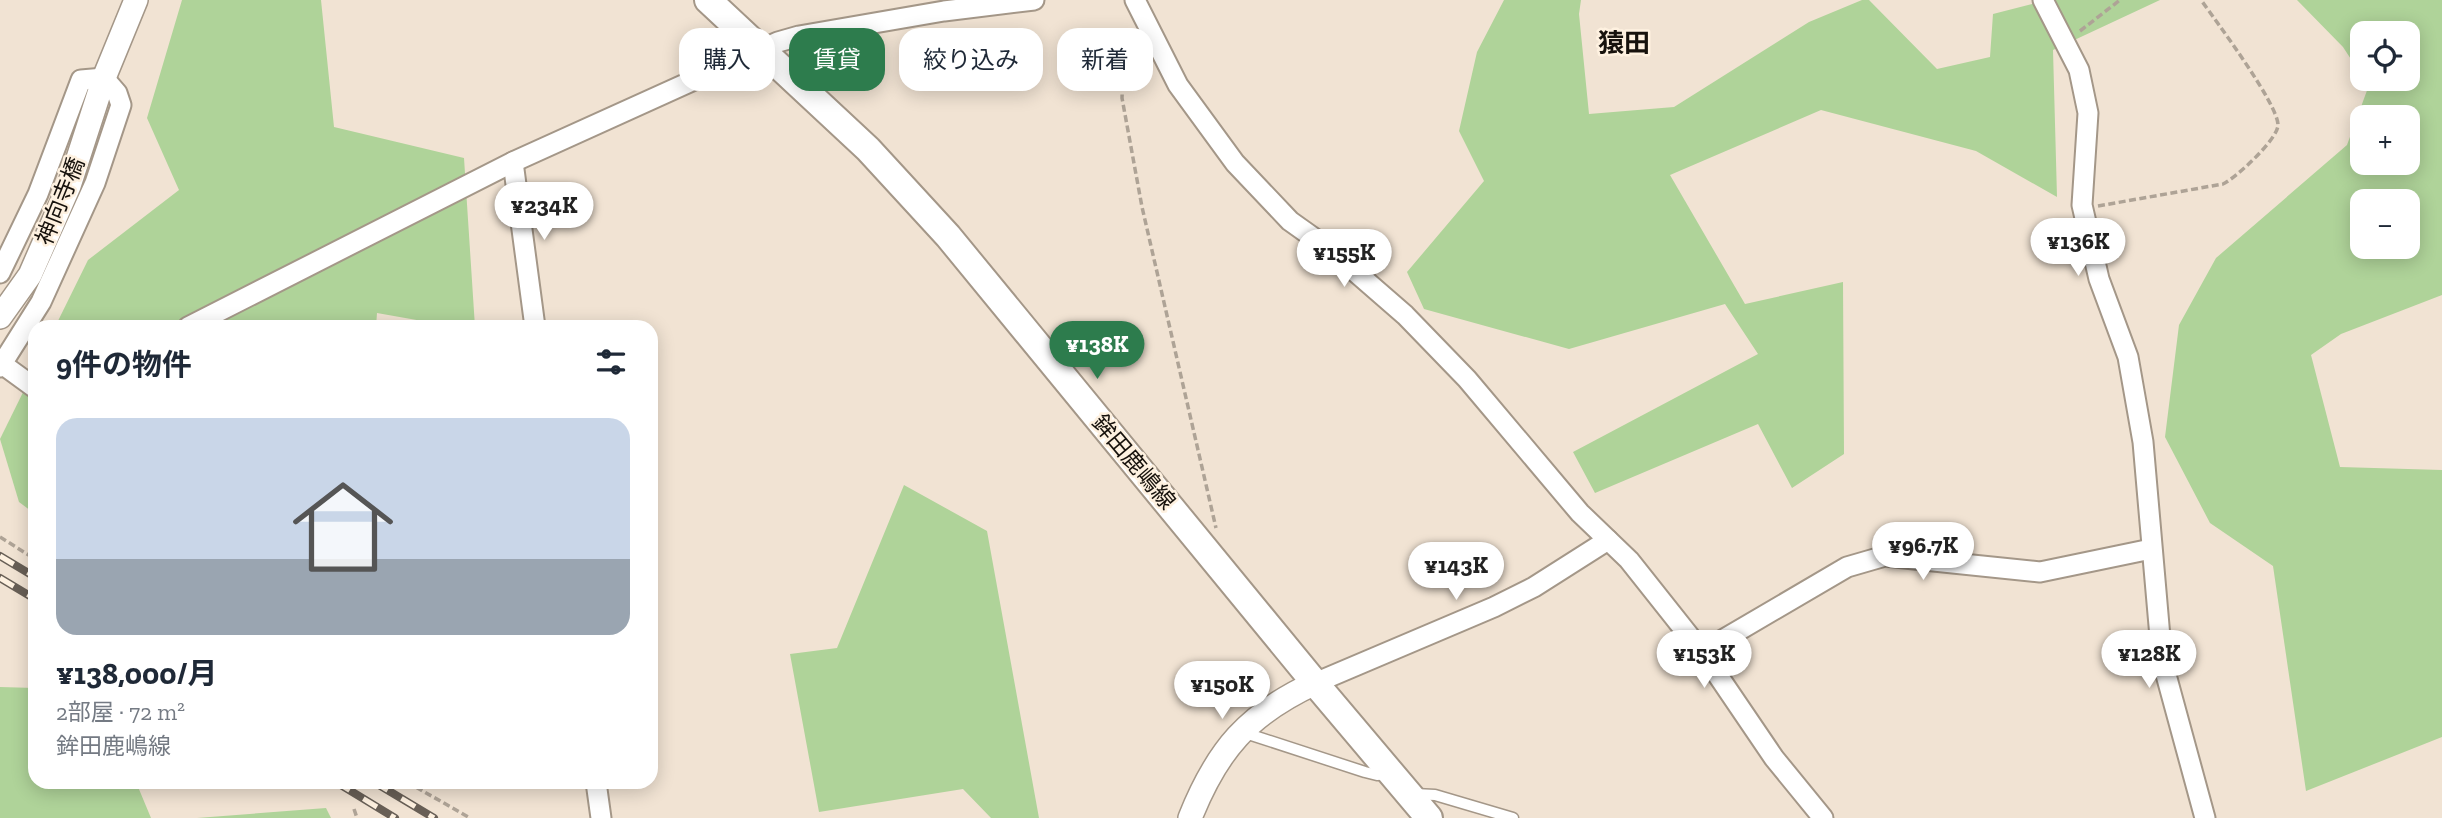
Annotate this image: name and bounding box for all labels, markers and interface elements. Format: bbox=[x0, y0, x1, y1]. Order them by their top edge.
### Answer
map controls bbox=[2350, 21, 2420, 259]
button: locate bbox=[2350, 21, 2420, 91]
district label: 猿田 bbox=[1598, 27, 1650, 59]
chip: 購入 bbox=[679, 28, 775, 91]
chip: 賃貸 bbox=[789, 28, 885, 91]
chip: 絞り込み bbox=[899, 28, 1043, 91]
chip: 新着 bbox=[1057, 28, 1153, 91]
button: + bbox=[2350, 105, 2420, 175]
street label: 神向寺橋 bbox=[30, 153, 90, 249]
pin: ¥234K bbox=[495, 182, 593, 242]
button: − bbox=[2350, 189, 2420, 259]
text: ¥234K bbox=[511, 191, 577, 219]
pin: ¥136K bbox=[2029, 218, 2127, 278]
text: ¥136K bbox=[2046, 227, 2110, 255]
pin: ¥155K bbox=[1295, 230, 1393, 289]
text: ¥155K bbox=[1313, 238, 1375, 266]
pin: ¥138K bbox=[1048, 322, 1146, 381]
text: ¥138K bbox=[1065, 330, 1129, 358]
icon: filters bbox=[592, 343, 630, 381]
text: 9件の物件 bbox=[56, 347, 192, 383]
street label: 鉾田鹿嶋線 bbox=[1086, 409, 1182, 515]
icon: home bbox=[280, 464, 406, 590]
pin: ¥96.7K bbox=[1866, 522, 1980, 582]
text: ¥96.7K bbox=[1888, 531, 1958, 559]
pin: ¥143K bbox=[1407, 542, 1505, 602]
text: ¥143K bbox=[1424, 551, 1488, 579]
pin: ¥153K bbox=[1655, 630, 1753, 690]
pin: ¥128K bbox=[2100, 630, 2198, 690]
text: ¥153K bbox=[1673, 639, 1735, 667]
text: ¥128K bbox=[2117, 639, 2181, 667]
text: ¥138,000/月 bbox=[56, 656, 218, 692]
pin: ¥150K bbox=[1173, 662, 1271, 721]
text: ¥150K bbox=[1190, 670, 1254, 698]
text: 2部屋 · 72 m² bbox=[56, 698, 185, 726]
text: 鉾田鹿嶋線 bbox=[56, 732, 171, 760]

